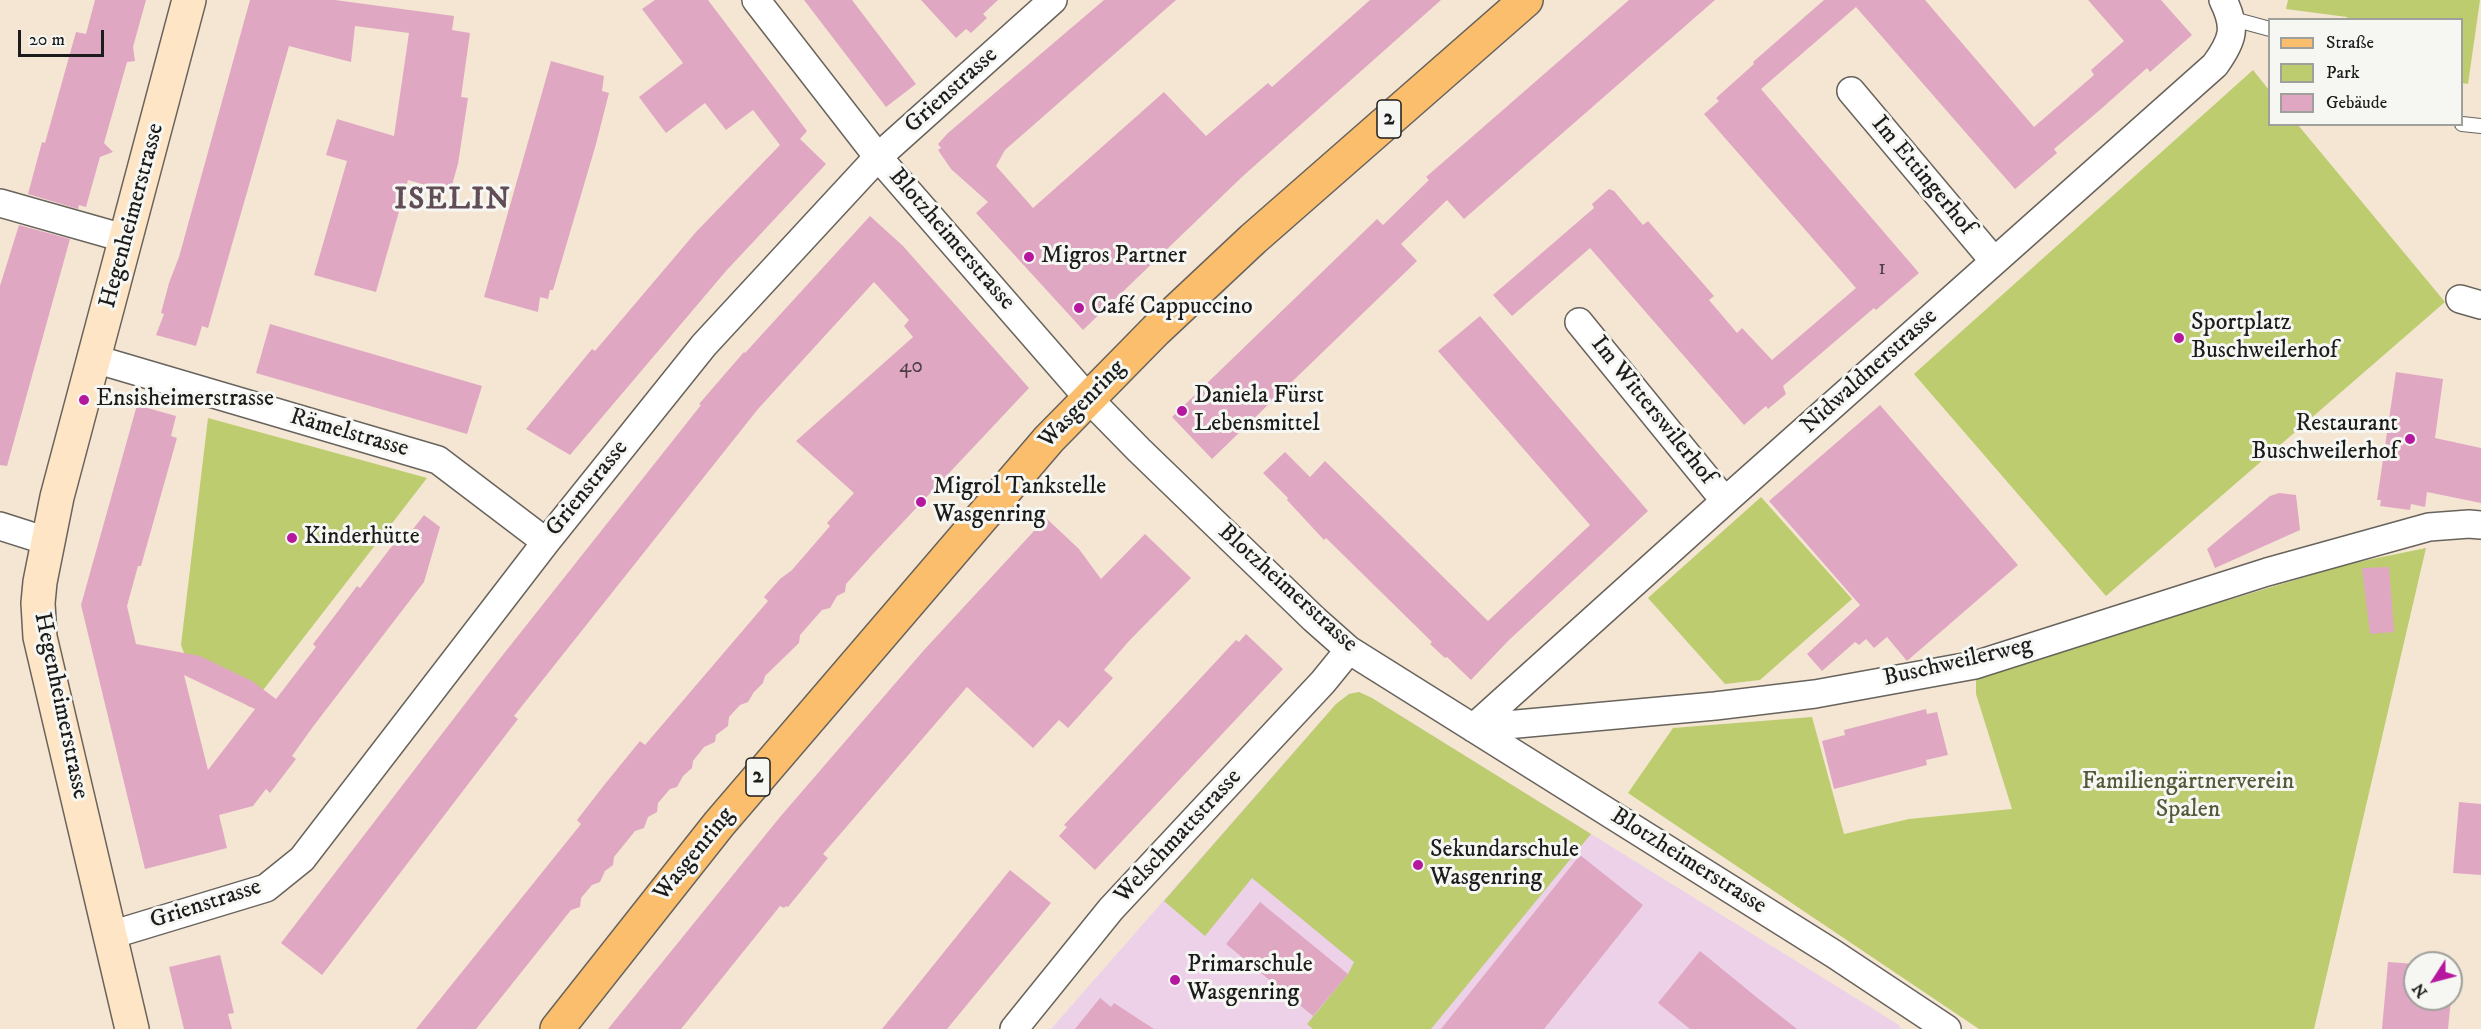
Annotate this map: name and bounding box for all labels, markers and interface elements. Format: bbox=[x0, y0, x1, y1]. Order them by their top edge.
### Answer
scale bar bbox=[21, 18, 106, 56]
legend bbox=[2268, 18, 2463, 126]
text: 20 m bbox=[29, 29, 65, 51]
text: Straße bbox=[2326, 32, 2374, 54]
street label: Grienstrasse bbox=[900, 42, 1004, 140]
text: Park bbox=[2326, 62, 2360, 84]
text: Gebäude bbox=[2326, 92, 2387, 114]
road number: 2 bbox=[1377, 100, 1401, 138]
street label: Im Ettingerhof bbox=[1864, 111, 1980, 241]
street label: Hegenheimerstrasse bbox=[94, 120, 172, 312]
street label: Blotzheimerstrasse bbox=[882, 163, 1020, 317]
district label: ISELIN bbox=[395, 184, 511, 220]
place label: Migros Partner bbox=[1041, 243, 1187, 271]
marker: Migros Partner bbox=[1022, 250, 1036, 264]
house number: 1 bbox=[1878, 257, 1886, 283]
place label: Café Cappuccino bbox=[1091, 294, 1253, 322]
marker: Café Cappuccino bbox=[1072, 301, 1086, 315]
street label: Nidwaldnerstrasse bbox=[1796, 303, 1944, 441]
place label: Sportplatz Buschweilerhof bbox=[2191, 310, 2338, 366]
street label: Im Witterswilerhof bbox=[1583, 331, 1721, 491]
marker: Sportplatz Buschweilerhof bbox=[2172, 331, 2186, 345]
house number: 40 bbox=[899, 355, 923, 381]
street label: Wasgenring bbox=[1034, 355, 1132, 455]
place label: Daniela Fürst Lebensmittel bbox=[1194, 383, 1324, 439]
place label: Ensisheimerstrasse bbox=[96, 386, 274, 414]
marker: Ensisheimerstrasse bbox=[77, 393, 91, 407]
street label: Rämelstrasse bbox=[286, 403, 412, 465]
marker: Daniela Fürst Lebensmittel bbox=[1175, 404, 1189, 418]
place label: Restaurant Buschweilerhof bbox=[2251, 411, 2398, 467]
marker: Restaurant Buschweilerhof bbox=[2403, 432, 2417, 446]
street label: Grienstrasse bbox=[541, 435, 635, 543]
place label: Migrol Tankstelle Wasgenring bbox=[933, 474, 1106, 530]
marker: Migrol Tankstelle Wasgenring bbox=[914, 495, 928, 509]
street label: Blotzheimerstrasse bbox=[1211, 519, 1363, 659]
place label: Kinderhütte bbox=[304, 524, 420, 552]
marker: Kinderhütte bbox=[285, 531, 299, 545]
street label: Hegenheimerstrasse bbox=[26, 610, 94, 802]
street label: Buschweilerweg bbox=[1881, 632, 2035, 694]
road number: 2 bbox=[746, 758, 770, 796]
street label: Welschmattstrasse bbox=[1109, 764, 1249, 910]
park label: Familiengärtnerverein Spalen bbox=[2082, 769, 2294, 825]
street label: Wasgenring bbox=[648, 802, 742, 908]
street label: Blotzheimerstrasse bbox=[1605, 803, 1771, 921]
place label: Sekundarschule Wasgenring bbox=[1430, 837, 1579, 893]
marker: Sekundarschule Wasgenring bbox=[1411, 858, 1425, 872]
street label: Grienstrasse bbox=[147, 874, 265, 936]
north arrow bbox=[2403, 951, 2463, 1011]
place label: Primarschule Wasgenring bbox=[1187, 952, 1313, 1008]
marker: Primarschule Wasgenring bbox=[1168, 973, 1182, 987]
text: N bbox=[2408, 979, 2432, 1002]

